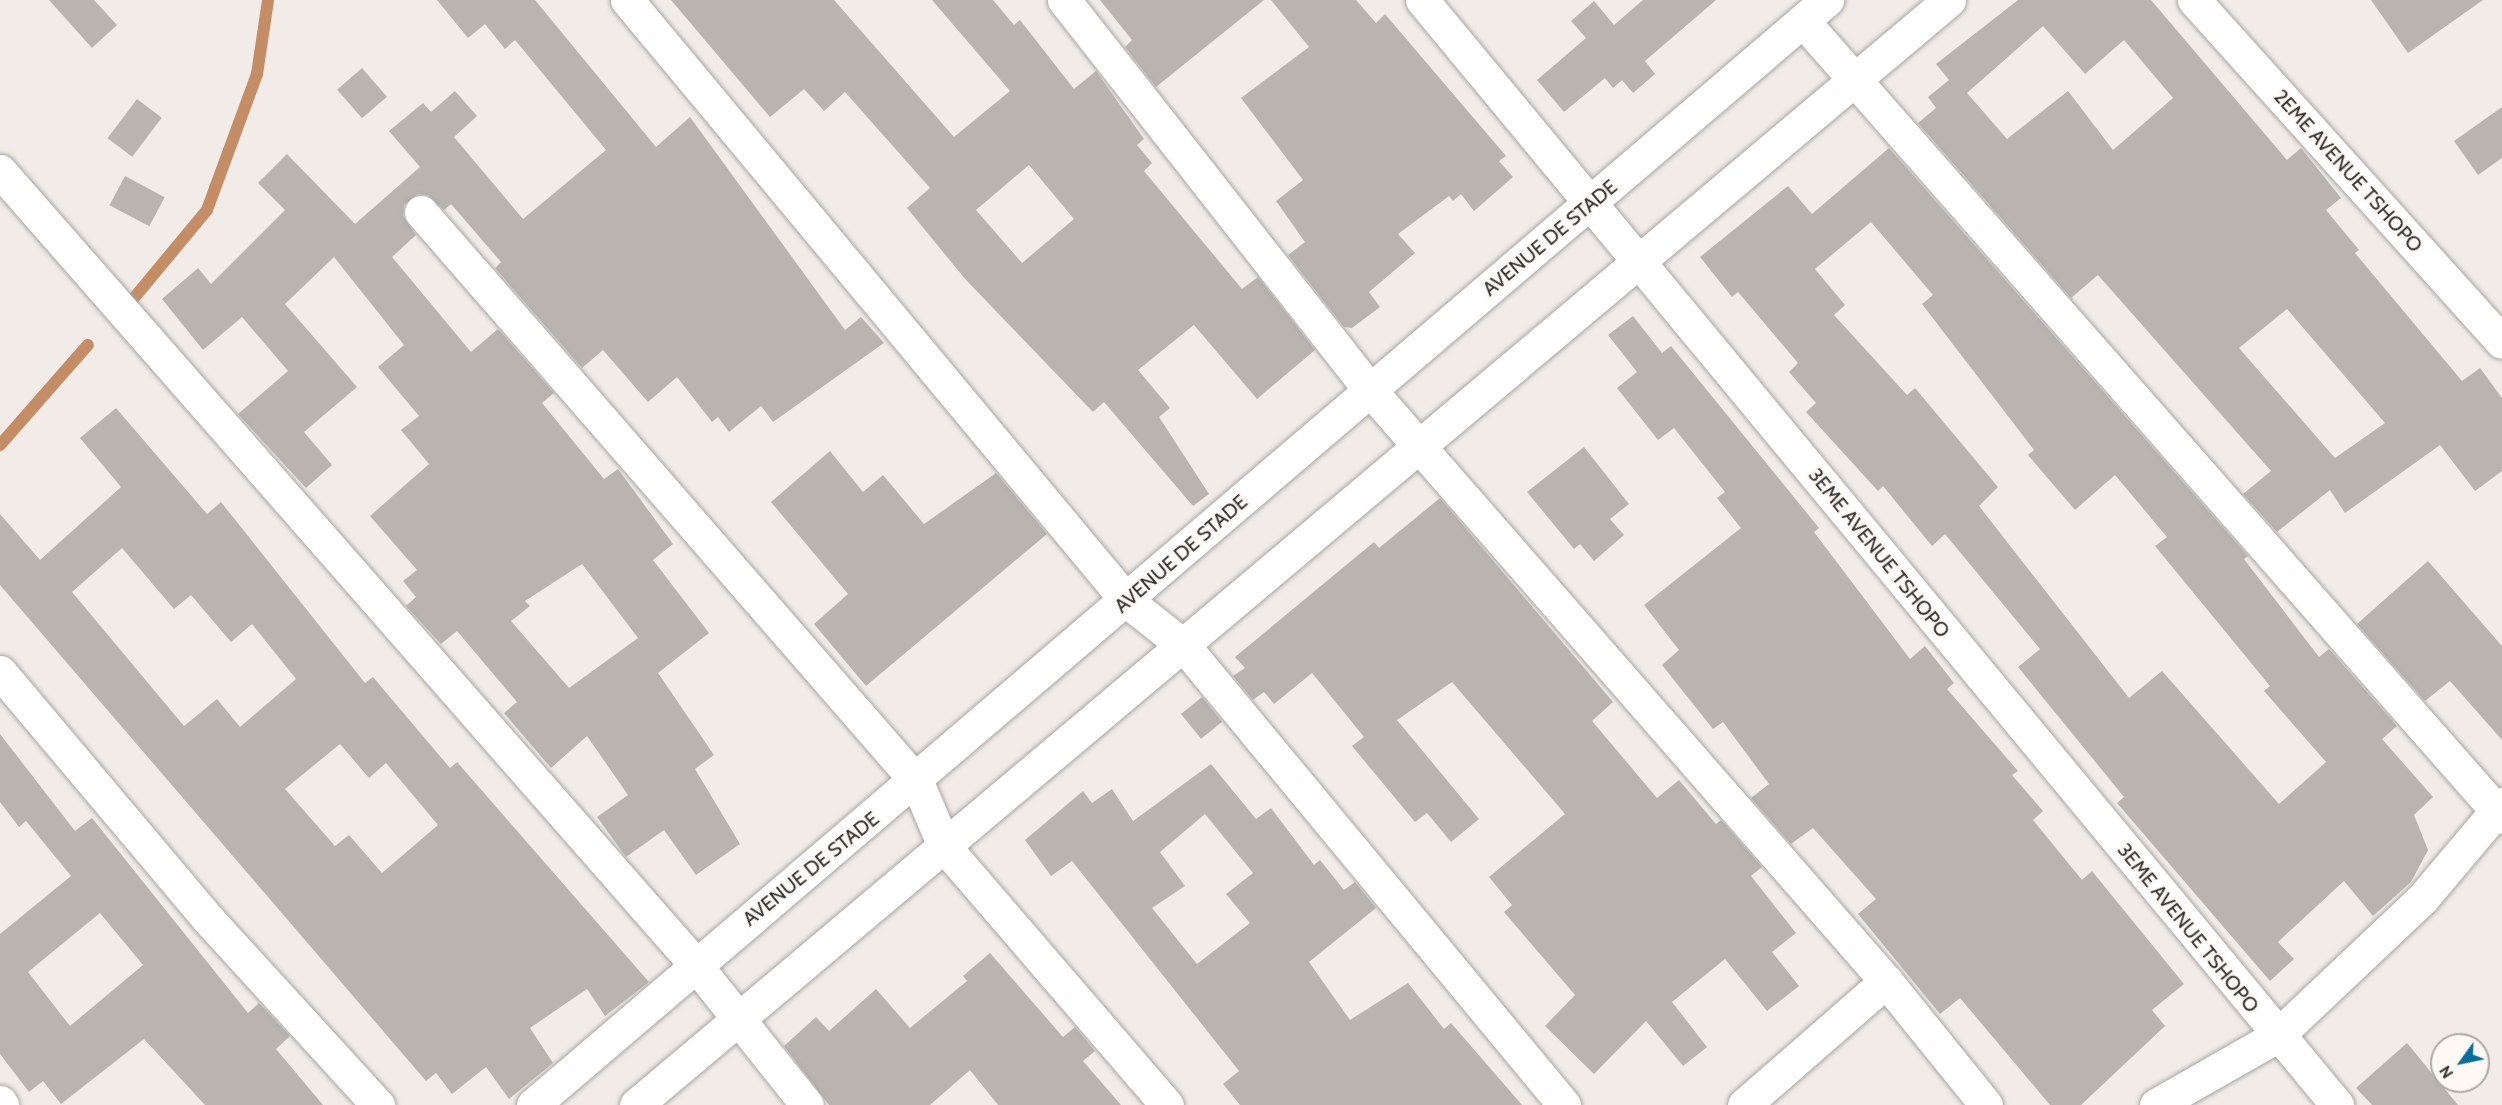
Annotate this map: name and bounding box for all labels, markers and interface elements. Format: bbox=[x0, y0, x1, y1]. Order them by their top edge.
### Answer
street label: 2EME AVENUE TSHOPO bbox=[2269, 85, 2427, 257]
street label: AVENUE DE STADE bbox=[1478, 175, 1622, 301]
street label: 3EME AVENUE TSHOPO bbox=[1803, 463, 1955, 643]
street label: AVENUE DE STADE bbox=[1110, 490, 1252, 618]
street label: AVENUE DE STADE bbox=[738, 807, 884, 931]
street label: 3EME AVENUE TSHOPO bbox=[2112, 838, 2264, 1018]
north arrow bbox=[2430, 1033, 2490, 1093]
text: N bbox=[2435, 1062, 2457, 1082]

